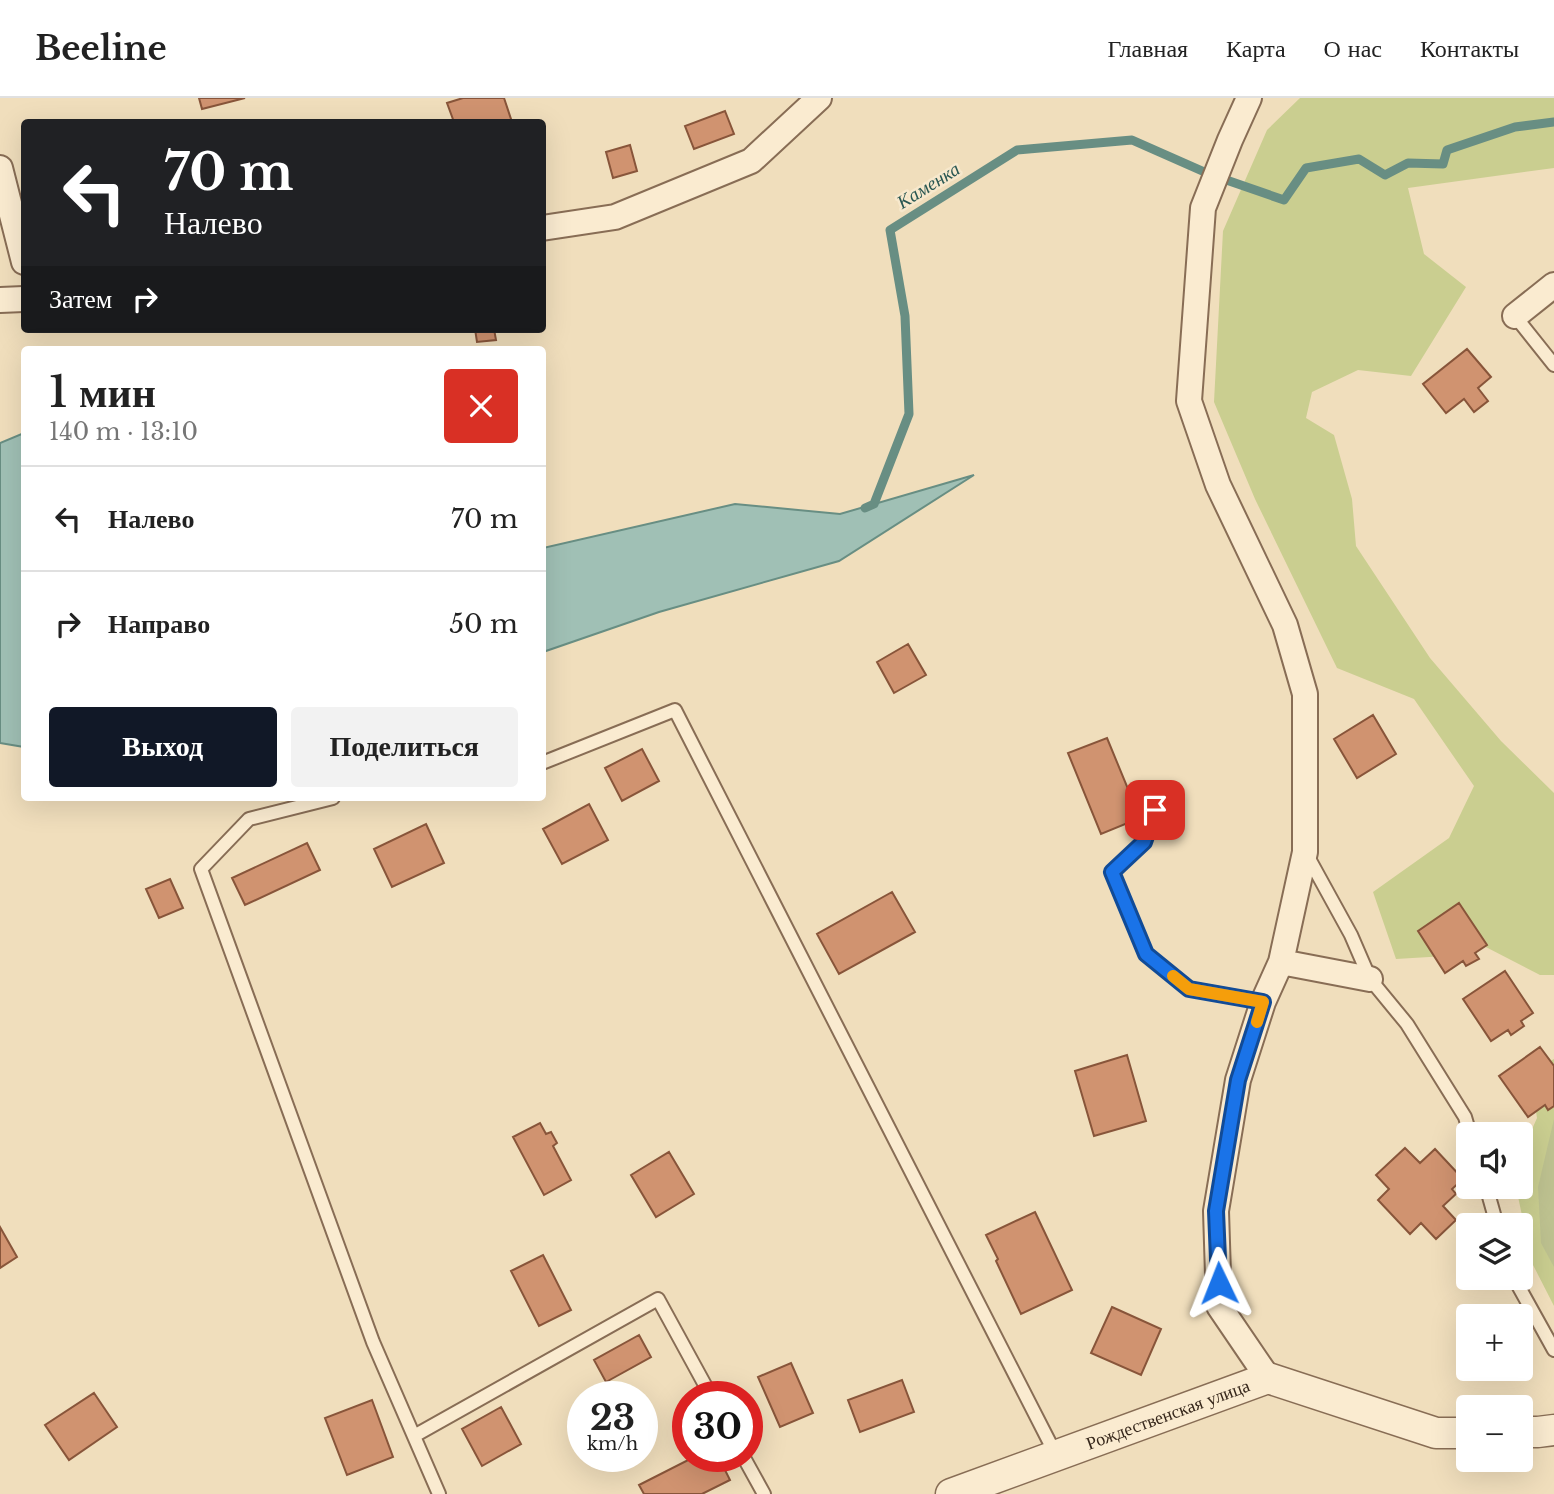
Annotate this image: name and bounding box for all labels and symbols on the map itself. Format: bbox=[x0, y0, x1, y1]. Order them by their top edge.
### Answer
water label: Каменка bbox=[892, 157, 964, 214]
pin bbox=[1125, 780, 1185, 840]
position arrow bbox=[1182, 1246, 1256, 1320]
street label: Рождественская улица bbox=[1083, 1375, 1253, 1455]
speed limit sign: 30 bbox=[672, 1381, 763, 1472]

